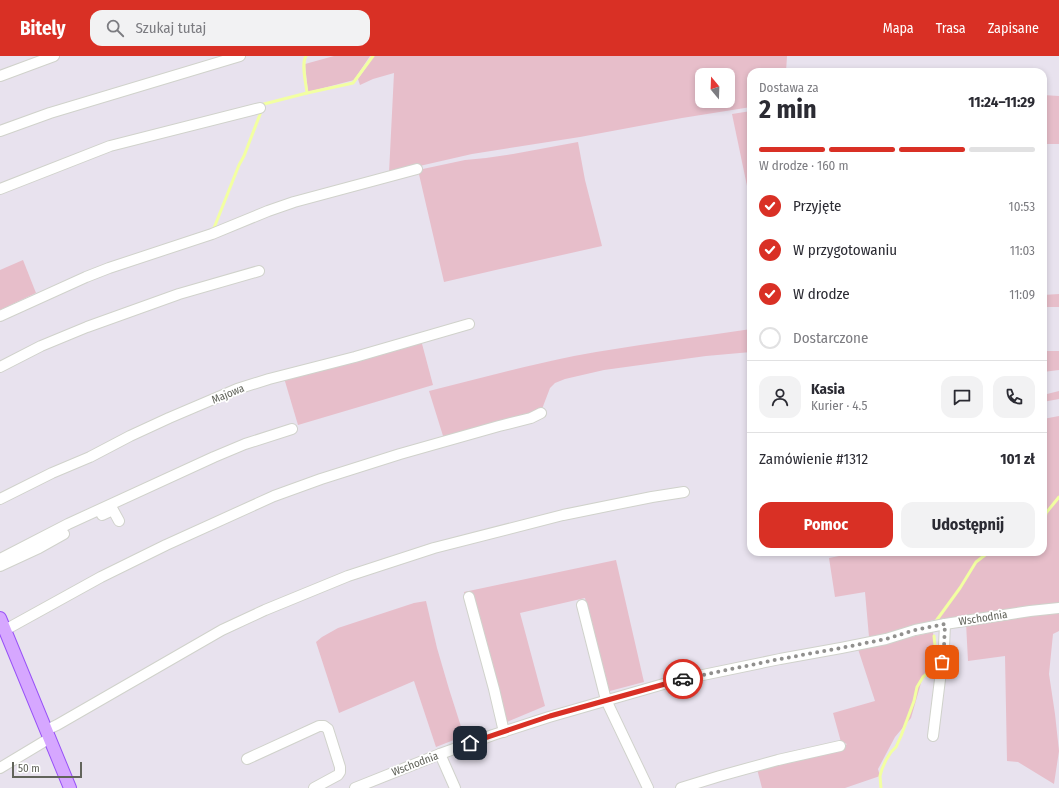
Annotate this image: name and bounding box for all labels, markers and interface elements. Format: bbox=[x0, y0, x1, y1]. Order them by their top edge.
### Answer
search box bbox=[90, 10, 370, 46]
text: Bitely bbox=[20, 17, 66, 40]
icon: search bbox=[104, 17, 126, 39]
text: Szukaj tutaj bbox=[136, 19, 206, 37]
text: Mapa bbox=[883, 20, 914, 37]
text: Trasa bbox=[936, 20, 966, 37]
text: Zapisane bbox=[988, 20, 1039, 37]
north arrow bbox=[695, 68, 735, 108]
map controls bbox=[695, 68, 735, 108]
text: Dostawa za bbox=[759, 80, 819, 95]
text: 11:24–11:29 bbox=[968, 93, 1035, 111]
text: 2 min bbox=[759, 94, 817, 125]
text: W drodze · 160 m bbox=[759, 158, 848, 173]
icon: check bbox=[759, 195, 781, 217]
text: Przyjęte bbox=[793, 197, 842, 215]
text: 10:53 bbox=[1009, 199, 1035, 214]
icon: check bbox=[759, 239, 781, 261]
text: W przygotowaniu bbox=[793, 241, 897, 259]
text: 11:03 bbox=[1010, 243, 1035, 258]
icon: check bbox=[759, 283, 781, 305]
text: W drodze bbox=[793, 285, 850, 303]
text: 11:09 bbox=[1009, 287, 1035, 302]
text: Dostarczone bbox=[793, 329, 868, 347]
button: person bbox=[759, 376, 801, 418]
button: chat bbox=[941, 376, 983, 418]
button: phone bbox=[993, 376, 1035, 418]
text: Kasia bbox=[811, 380, 845, 398]
street label: Majowa bbox=[210, 382, 246, 406]
text: Kurier · 4.5 bbox=[811, 398, 867, 413]
text: Zamówienie #1312 bbox=[759, 450, 868, 468]
text: 101 zł bbox=[1000, 450, 1035, 468]
button: Pomoc bbox=[759, 502, 893, 548]
button: Udostępnij bbox=[901, 502, 1035, 548]
street label: Wschodnia bbox=[958, 608, 1008, 628]
pin bbox=[925, 645, 959, 679]
icon: bag bbox=[931, 651, 953, 673]
courier bbox=[663, 659, 703, 699]
icon: car bbox=[672, 668, 694, 690]
pin bbox=[453, 726, 487, 760]
icon: home bbox=[459, 732, 481, 754]
street label: Wschodnia bbox=[390, 749, 440, 779]
scale bar bbox=[12, 760, 82, 779]
text: 50 m bbox=[18, 762, 40, 775]

